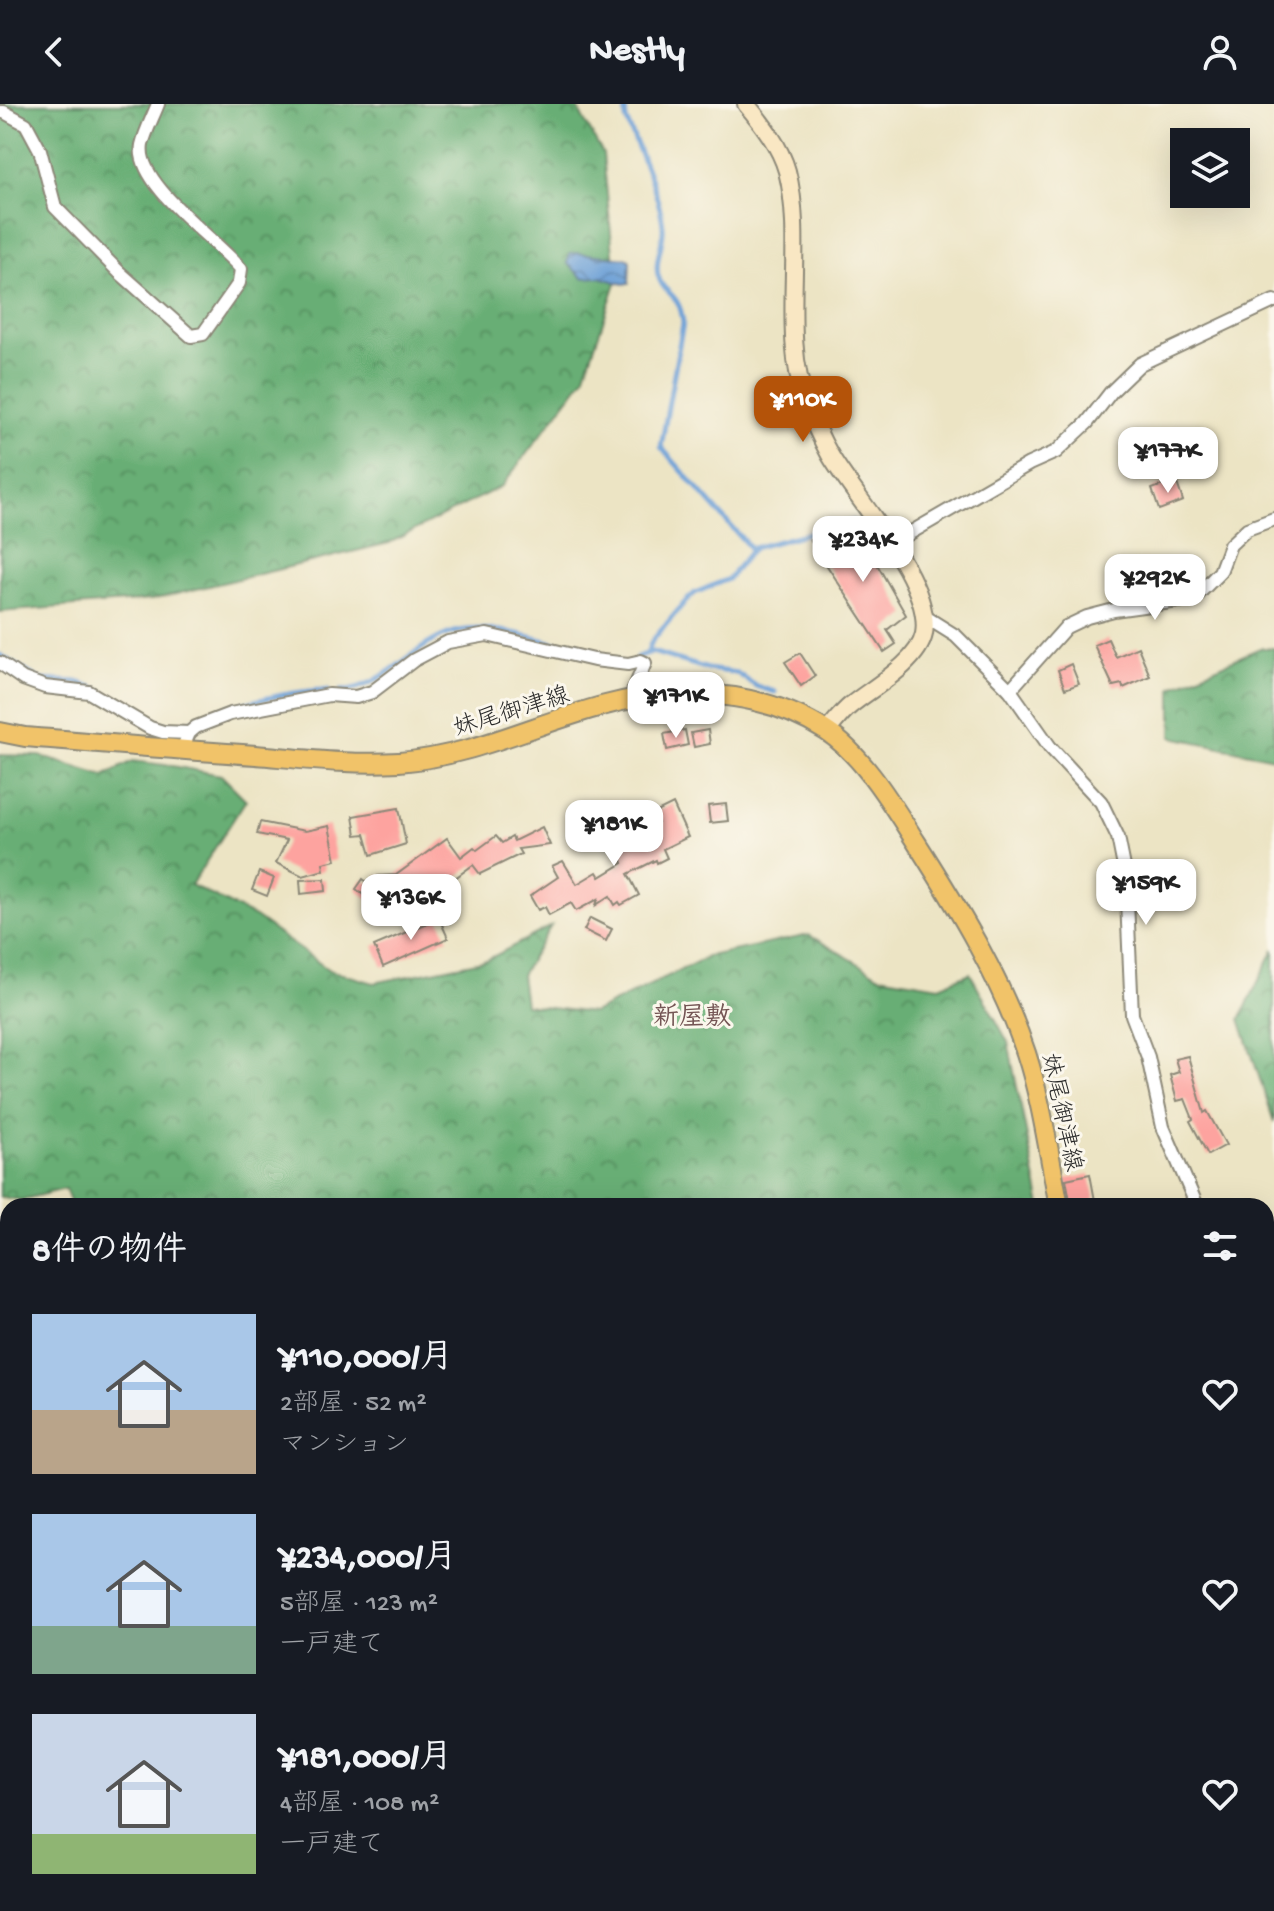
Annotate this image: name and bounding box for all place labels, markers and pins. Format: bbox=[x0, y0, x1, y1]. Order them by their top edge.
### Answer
pin: ¥110K bbox=[747, 376, 859, 444]
pin: ¥177K bbox=[1112, 427, 1224, 495]
pin: ¥234K bbox=[807, 516, 919, 584]
pin: ¥292K bbox=[1099, 554, 1211, 622]
pin: ¥171K bbox=[620, 672, 732, 740]
pin: ¥181K bbox=[558, 800, 670, 868]
pin: ¥159K bbox=[1090, 859, 1202, 927]
pin: ¥136K bbox=[355, 874, 467, 942]

